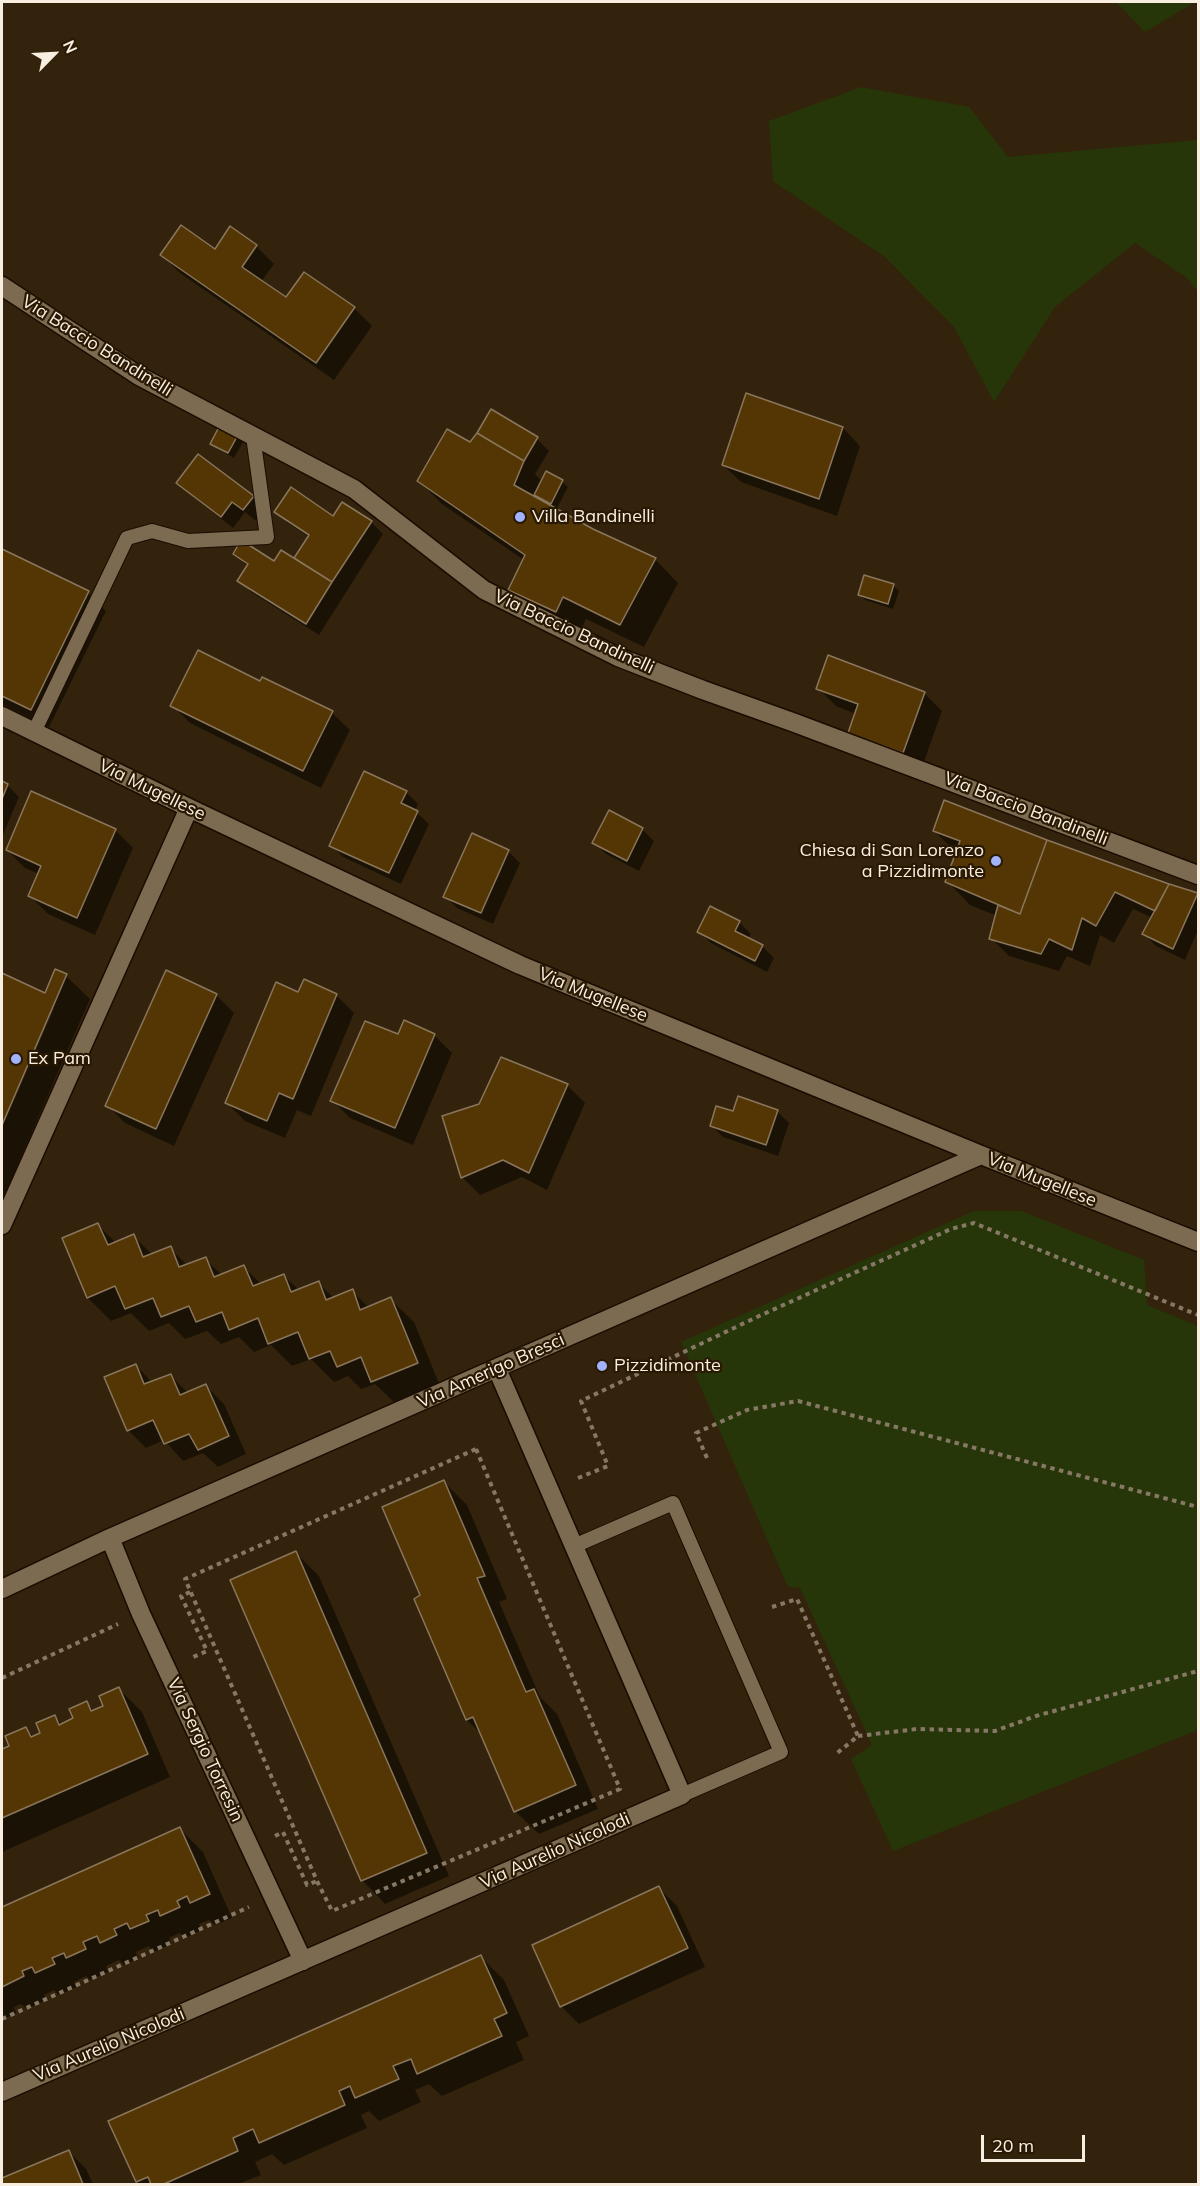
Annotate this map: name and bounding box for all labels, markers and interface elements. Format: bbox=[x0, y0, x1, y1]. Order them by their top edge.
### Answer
north arrow bbox=[24, 24, 84, 84]
text: N bbox=[59, 37, 82, 56]
street label: Via Baccio Bandinelli bbox=[17, 291, 177, 401]
place label: Villa Bandinelli bbox=[532, 506, 655, 528]
marker: Villa Bandinelli bbox=[513, 510, 527, 524]
street label: Via Baccio Bandinelli bbox=[491, 585, 657, 679]
street label: Via Mugellese bbox=[95, 755, 209, 825]
street label: Via Baccio Bandinelli bbox=[941, 768, 1111, 850]
place label: Chiesa di San Lorenzo a Pizzidimonte bbox=[799, 840, 984, 882]
marker: Chiesa di San Lorenzo a Pizzidimonte bbox=[989, 854, 1003, 868]
street label: Via Mugellese bbox=[535, 963, 651, 1027]
place label: Ex Pam bbox=[28, 1048, 91, 1070]
marker: Ex Pam bbox=[9, 1052, 23, 1066]
street label: Via Mugellese bbox=[984, 1148, 1100, 1212]
street label: Via Amerigo Bresci bbox=[414, 1329, 568, 1413]
place label: Pizzidimonte bbox=[614, 1355, 721, 1377]
marker: Pizzidimonte bbox=[595, 1359, 609, 1373]
street label: Via Sergio Torresin bbox=[162, 1675, 248, 1825]
street label: Via Aurelio Nicolodi bbox=[477, 1808, 633, 1894]
street label: Via Aurelio Nicolodi bbox=[30, 2003, 188, 2087]
scale bar bbox=[984, 2123, 1088, 2161]
text: 20 m bbox=[992, 2134, 1034, 2157]

